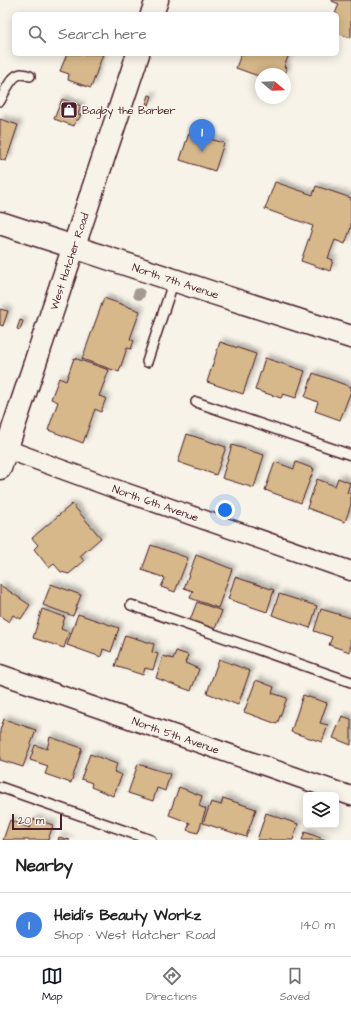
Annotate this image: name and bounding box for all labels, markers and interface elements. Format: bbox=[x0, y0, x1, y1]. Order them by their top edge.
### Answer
search box bbox=[12, 12, 339, 56]
icon: search bbox=[26, 23, 48, 45]
text: Search here bbox=[58, 24, 147, 45]
north arrow bbox=[255, 68, 291, 104]
shop icon: Bagby the Barber bbox=[59, 100, 79, 120]
place label: Bagby the Barber bbox=[82, 103, 176, 119]
pin: 1 bbox=[189, 119, 215, 152]
street label: West Hatcher Road bbox=[46, 210, 92, 312]
street label: North 7th Avenue bbox=[130, 259, 221, 302]
street label: North 6th Avenue bbox=[110, 481, 201, 525]
your location bbox=[215, 500, 235, 520]
street label: North 5th Avenue bbox=[130, 713, 221, 757]
map controls bbox=[303, 792, 339, 828]
button: layers bbox=[303, 792, 339, 828]
scale bar bbox=[12, 812, 62, 831]
text: 20 m bbox=[18, 813, 44, 828]
text: Nearby bbox=[16, 854, 73, 878]
text: Heidi's Beauty Workz bbox=[54, 905, 201, 926]
text: 1 bbox=[28, 916, 30, 934]
text: 140 m bbox=[301, 916, 335, 934]
text: Shop · West Hatcher Road bbox=[54, 926, 216, 944]
tab: Map bbox=[41, 965, 63, 1004]
tab: Directions bbox=[146, 965, 197, 1004]
tab: Saved bbox=[280, 965, 310, 1004]

